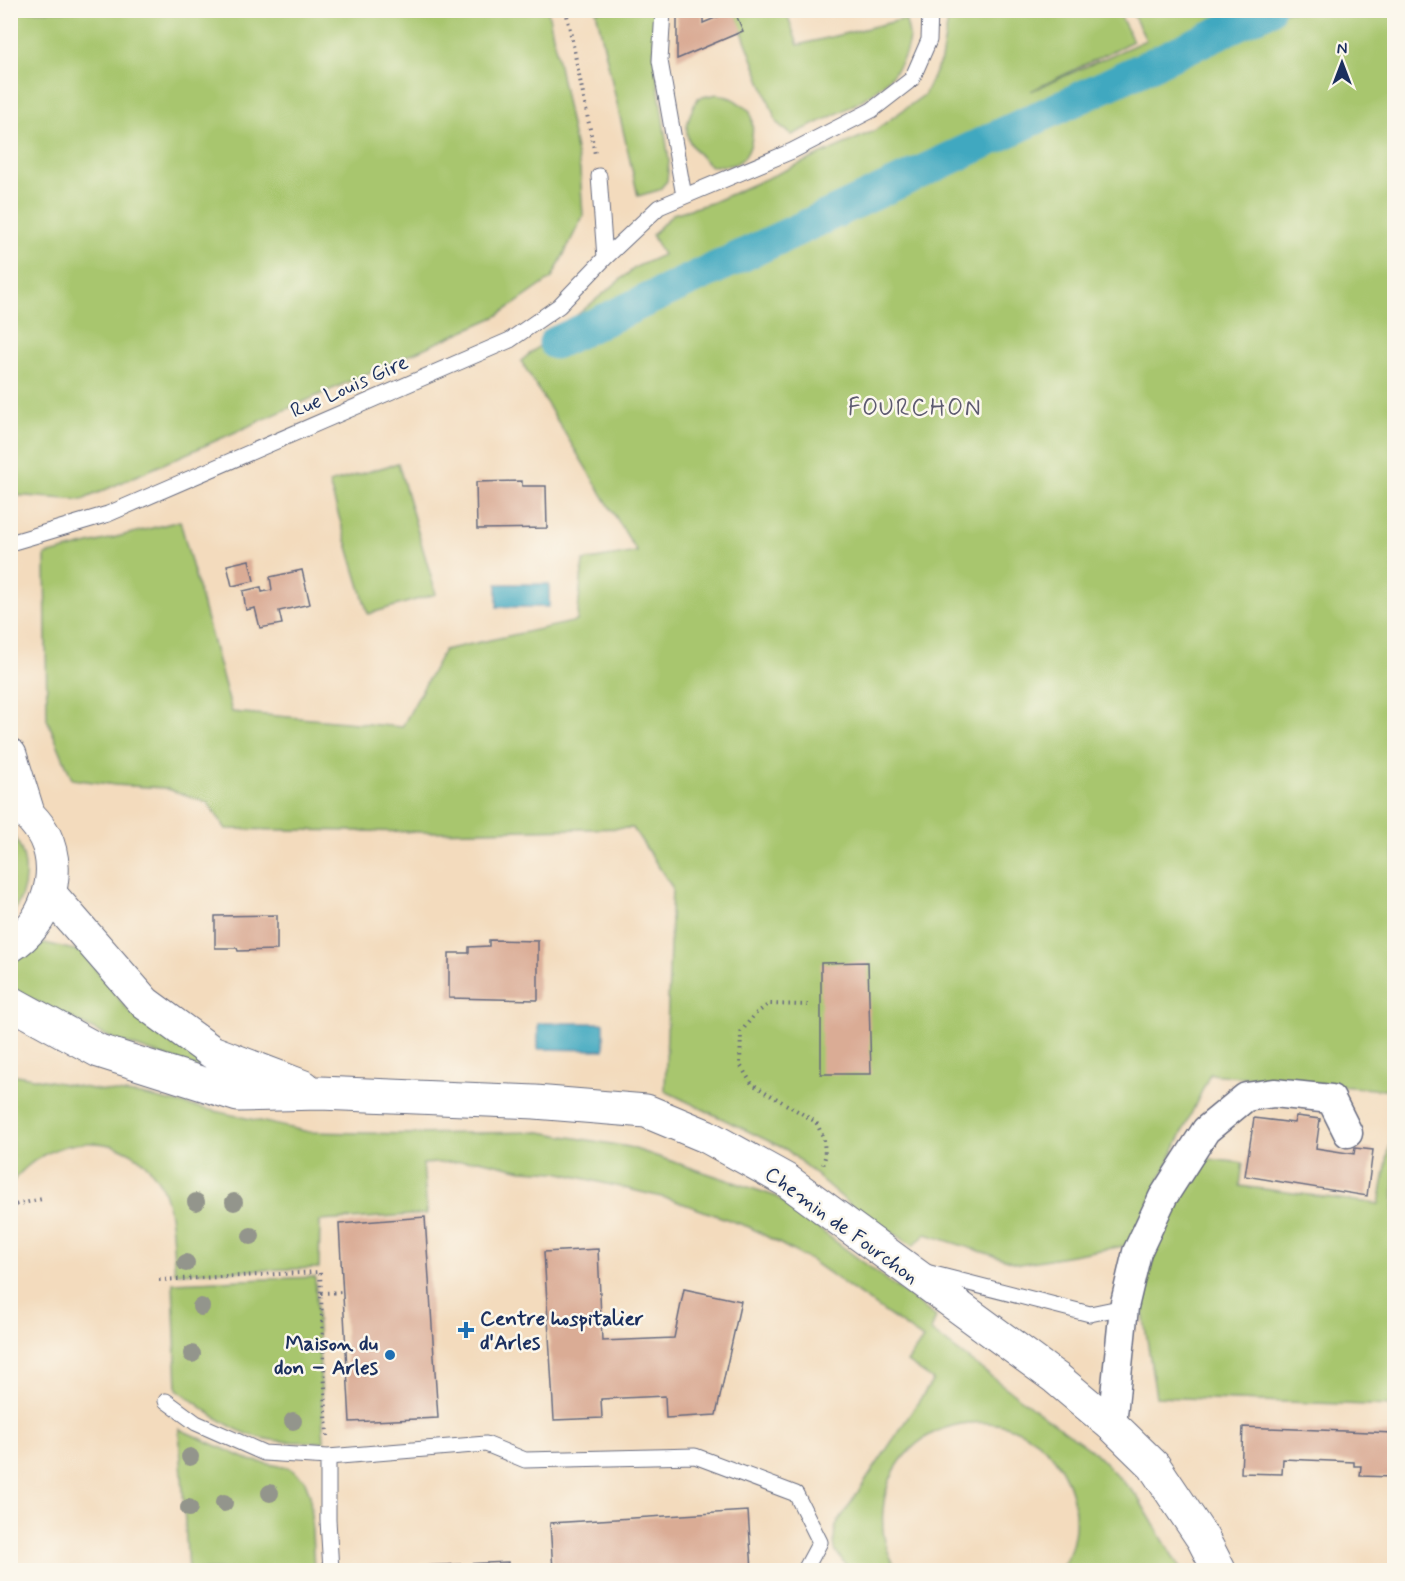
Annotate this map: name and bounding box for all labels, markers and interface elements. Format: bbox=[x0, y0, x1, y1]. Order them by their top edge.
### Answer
north arrow bbox=[1312, 33, 1372, 93]
text: N bbox=[1337, 39, 1347, 60]
street label: Rue Louis Gire bbox=[286, 349, 413, 425]
district label: FOURCHON bbox=[848, 393, 982, 424]
street label: Chemin de Fourchon bbox=[759, 1160, 924, 1291]
place label: Centre hospitalier d'Arles bbox=[480, 1305, 644, 1357]
marker: Centre hospitalier d'Arles bbox=[457, 1321, 475, 1339]
place label: Maison du don – Arles bbox=[274, 1330, 379, 1382]
marker: Maison du don – Arles bbox=[383, 1348, 397, 1362]

